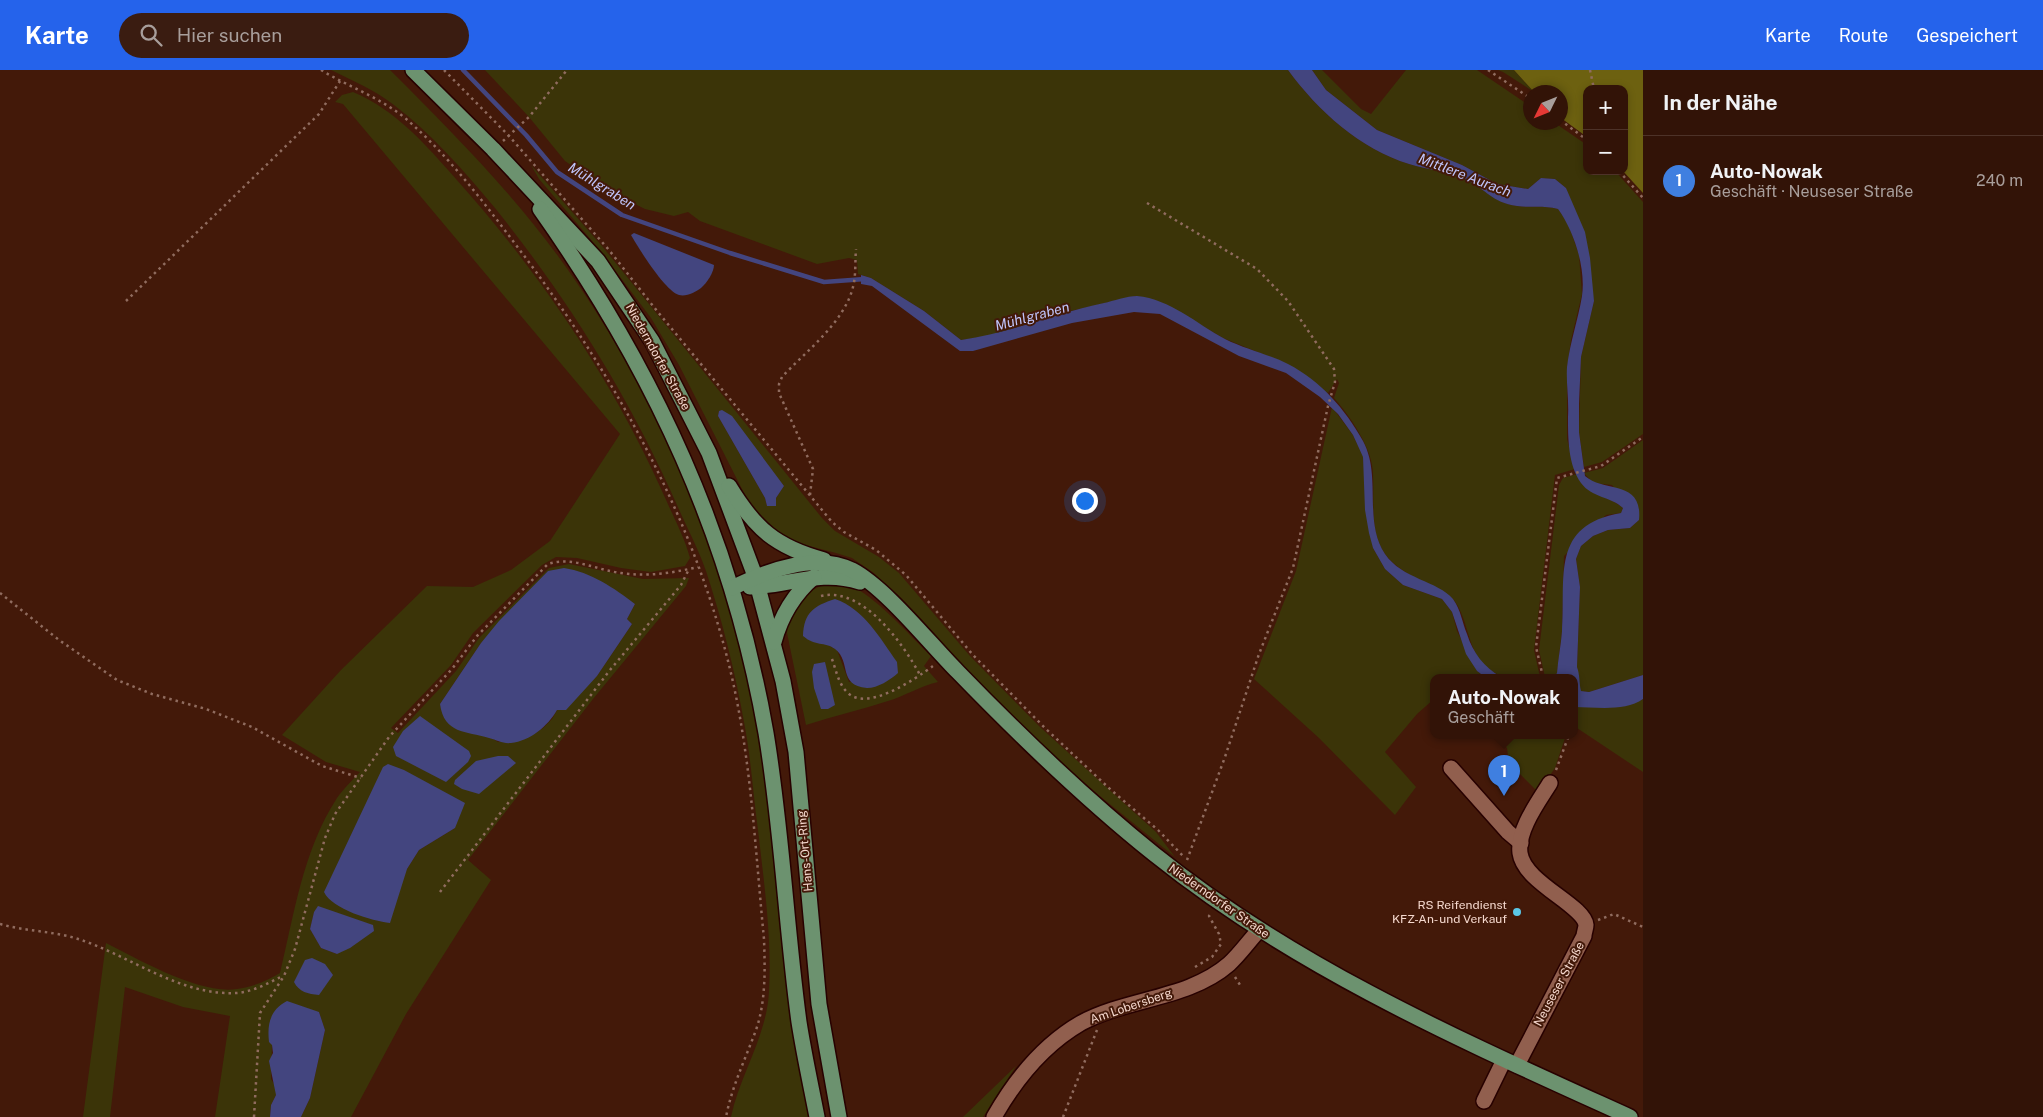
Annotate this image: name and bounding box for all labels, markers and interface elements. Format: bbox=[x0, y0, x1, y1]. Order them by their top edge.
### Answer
search box bbox=[119, 13, 469, 58]
text: Karte bbox=[25, 21, 89, 49]
icon: search bbox=[137, 21, 165, 49]
text: Hier suchen bbox=[177, 24, 282, 46]
text: Karte bbox=[1765, 25, 1811, 46]
text: Route bbox=[1839, 25, 1888, 46]
text: Gespeichert bbox=[1916, 25, 2018, 46]
north arrow bbox=[1523, 85, 1568, 130]
map controls bbox=[1583, 85, 1628, 175]
button: + bbox=[1583, 85, 1628, 130]
text: In der Nähe bbox=[1663, 90, 1778, 115]
button: − bbox=[1583, 130, 1628, 175]
water label: Mittlere Aurach bbox=[1416, 150, 1514, 200]
water label: Mühlgraben bbox=[565, 159, 639, 213]
text: Auto-Nowak bbox=[1710, 160, 1823, 182]
text: 1 bbox=[1676, 171, 1682, 190]
text: 240 m bbox=[1976, 171, 2023, 190]
text: Geschäft · Neuseser Straße bbox=[1710, 182, 1913, 201]
water label: Mühlgraben bbox=[993, 298, 1071, 334]
street label: Niederndorfer Straße bbox=[623, 301, 693, 413]
your location bbox=[1072, 488, 1098, 514]
popup bbox=[1430, 674, 1578, 739]
text: Auto-Nowak bbox=[1448, 686, 1560, 708]
text: Geschäft bbox=[1448, 708, 1515, 727]
pin: 1 bbox=[1488, 755, 1520, 796]
street label: Hans-Ort-Ring bbox=[794, 810, 816, 892]
street label: Niederndorfer Straße bbox=[1166, 861, 1272, 941]
place label: RS Reifendienst KFZ-An- und Verkauf bbox=[1392, 898, 1507, 926]
marker: RS Reifendienst KFZ-An- und Verkauf bbox=[1511, 906, 1523, 918]
street label: Neuseser Straße bbox=[1531, 939, 1587, 1029]
street label: Am Lobersberg bbox=[1088, 985, 1174, 1027]

